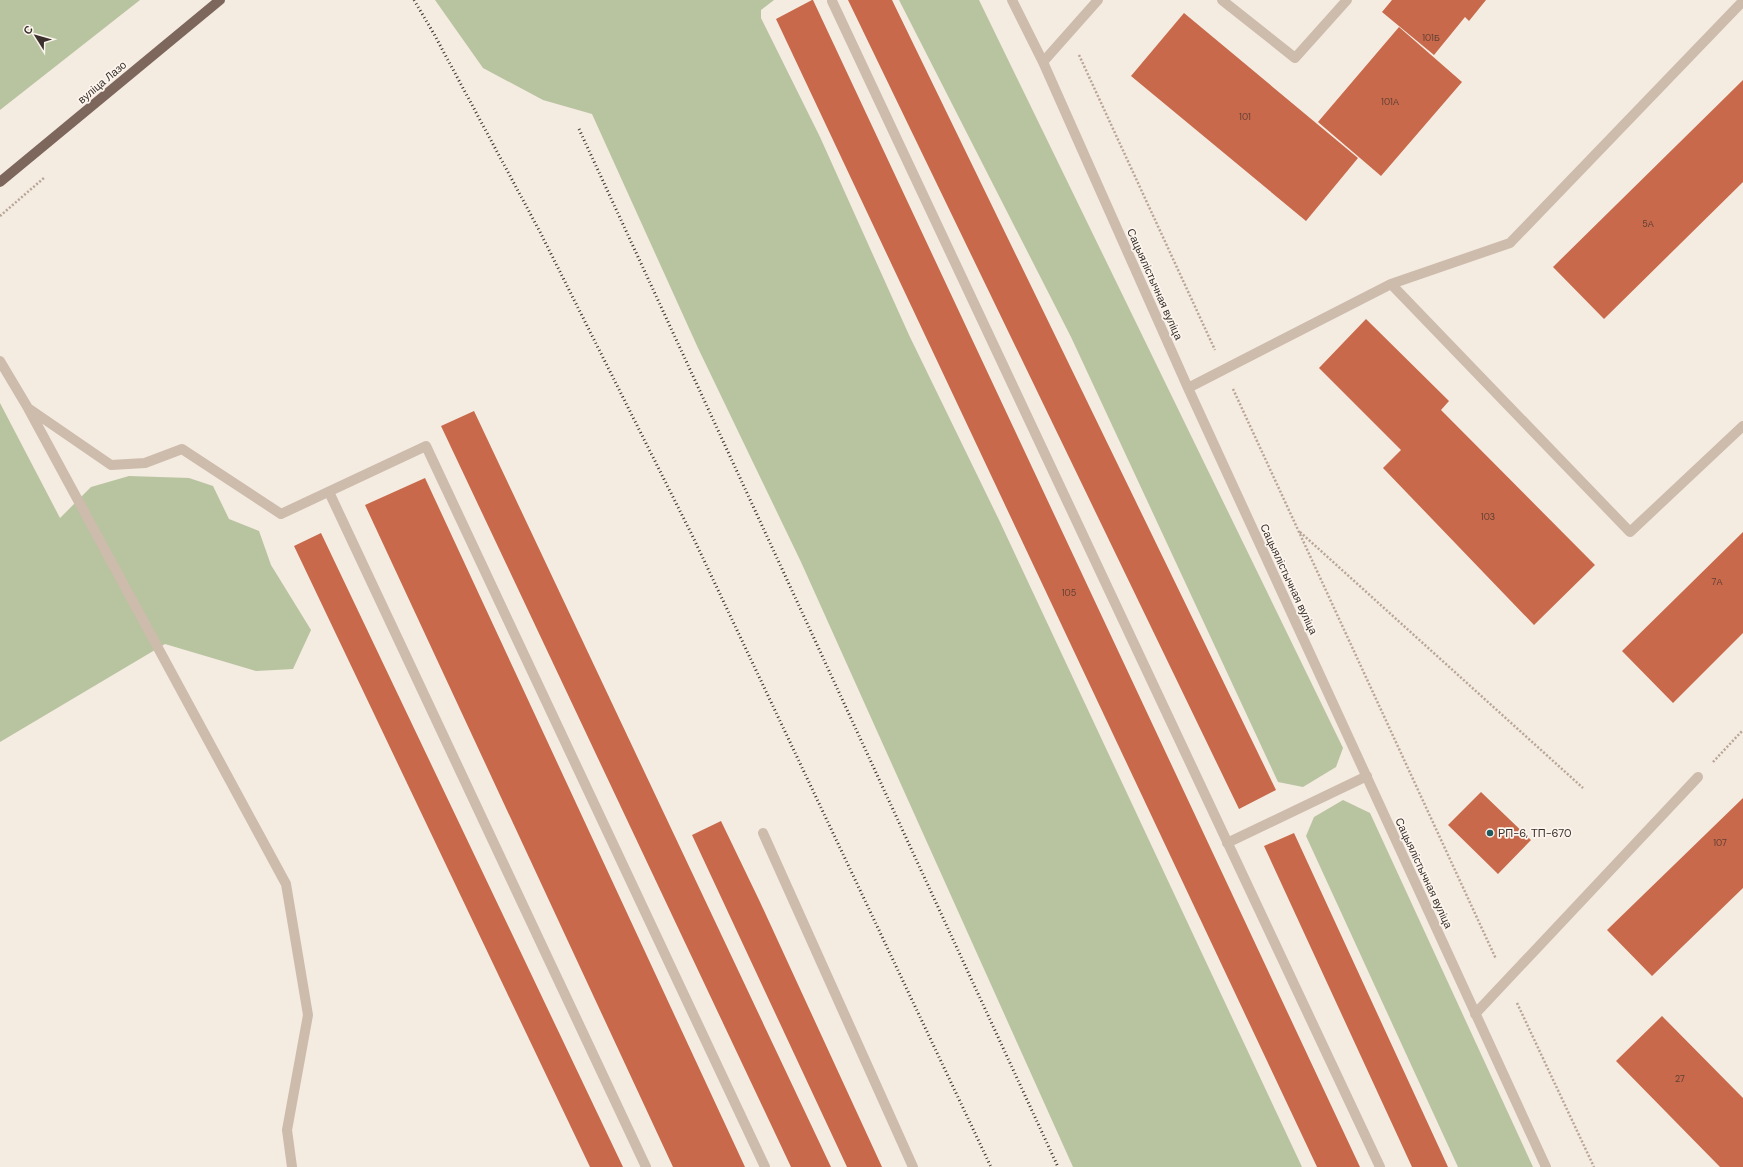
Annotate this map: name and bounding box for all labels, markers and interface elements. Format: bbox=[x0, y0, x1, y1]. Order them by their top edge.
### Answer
north arrow bbox=[16, 16, 56, 56]
text: С bbox=[20, 23, 36, 37]
house number: 101Б bbox=[1422, 32, 1440, 44]
street label: вуліца Лазо bbox=[75, 58, 129, 106]
house number: 101А bbox=[1381, 96, 1399, 108]
house number: 101 bbox=[1239, 111, 1251, 123]
house number: 5А bbox=[1642, 218, 1654, 230]
street label: Сацыялістычная вуліца bbox=[1124, 226, 1186, 343]
house number: 103 bbox=[1481, 511, 1495, 523]
street label: Сацыялістычная вуліца bbox=[1257, 521, 1321, 637]
house number: 7А bbox=[1712, 576, 1722, 588]
house number: 105 bbox=[1062, 587, 1076, 599]
street label: Сацыялістычная вуліца bbox=[1392, 815, 1456, 931]
place label: РП-6, ТП-670 bbox=[1498, 826, 1571, 840]
marker: РП-6, ТП-670 bbox=[1485, 828, 1495, 838]
house number: 107 bbox=[1713, 837, 1727, 849]
house number: 27 bbox=[1675, 1073, 1685, 1085]

